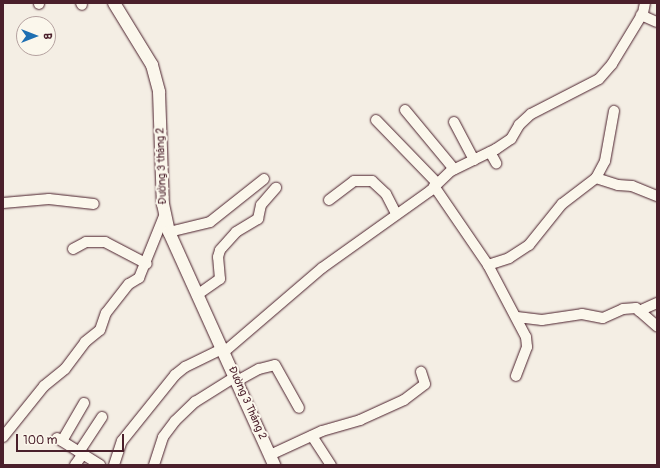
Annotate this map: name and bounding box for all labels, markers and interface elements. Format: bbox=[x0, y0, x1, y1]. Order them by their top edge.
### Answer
north arrow bbox=[16, 16, 56, 56]
text: B bbox=[41, 33, 54, 39]
street label: Đường 3 tháng 2 bbox=[154, 127, 170, 205]
street label: Đường 3 Tháng 2 bbox=[225, 364, 269, 442]
scale bar bbox=[18, 426, 126, 452]
text: 100 m bbox=[23, 433, 57, 448]

